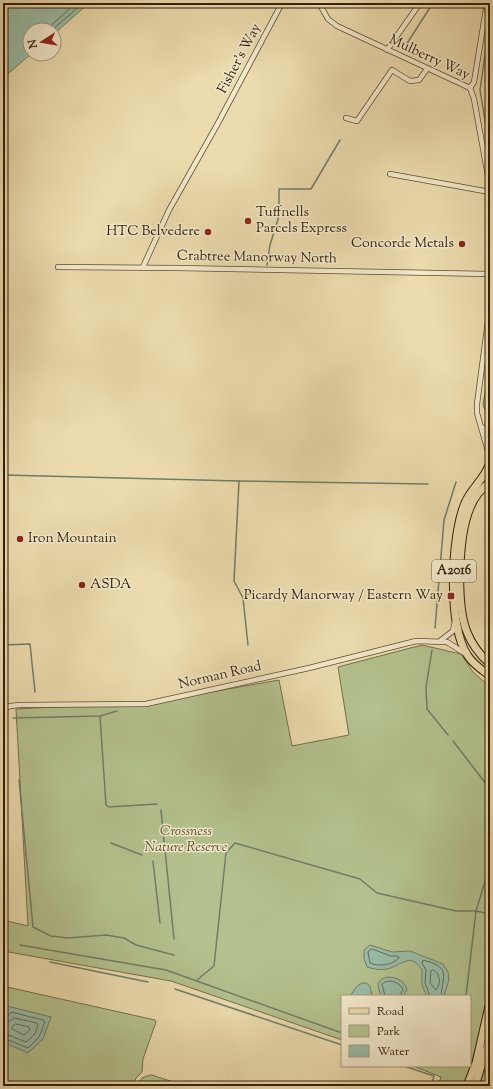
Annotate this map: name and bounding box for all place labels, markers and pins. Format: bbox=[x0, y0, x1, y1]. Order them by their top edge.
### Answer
place label: Tuffnells Parcels Express bbox=[256, 203, 347, 239]
marker: Tuffnells Parcels Express bbox=[243, 216, 253, 226]
place label: HTC Belvedere bbox=[106, 222, 200, 242]
marker: HTC Belvedere bbox=[203, 227, 213, 237]
place label: Concorde Metals bbox=[351, 234, 454, 254]
marker: Concorde Metals bbox=[457, 239, 467, 249]
place label: Iron Mountain bbox=[28, 529, 117, 549]
marker: Iron Mountain bbox=[15, 534, 25, 544]
place label: ASDA bbox=[90, 575, 132, 595]
marker: ASDA bbox=[77, 580, 87, 590]
place label: Picardy Manorway / Eastern Way bbox=[244, 586, 443, 606]
marker: Picardy Manorway / Eastern Way bbox=[446, 591, 456, 601]

